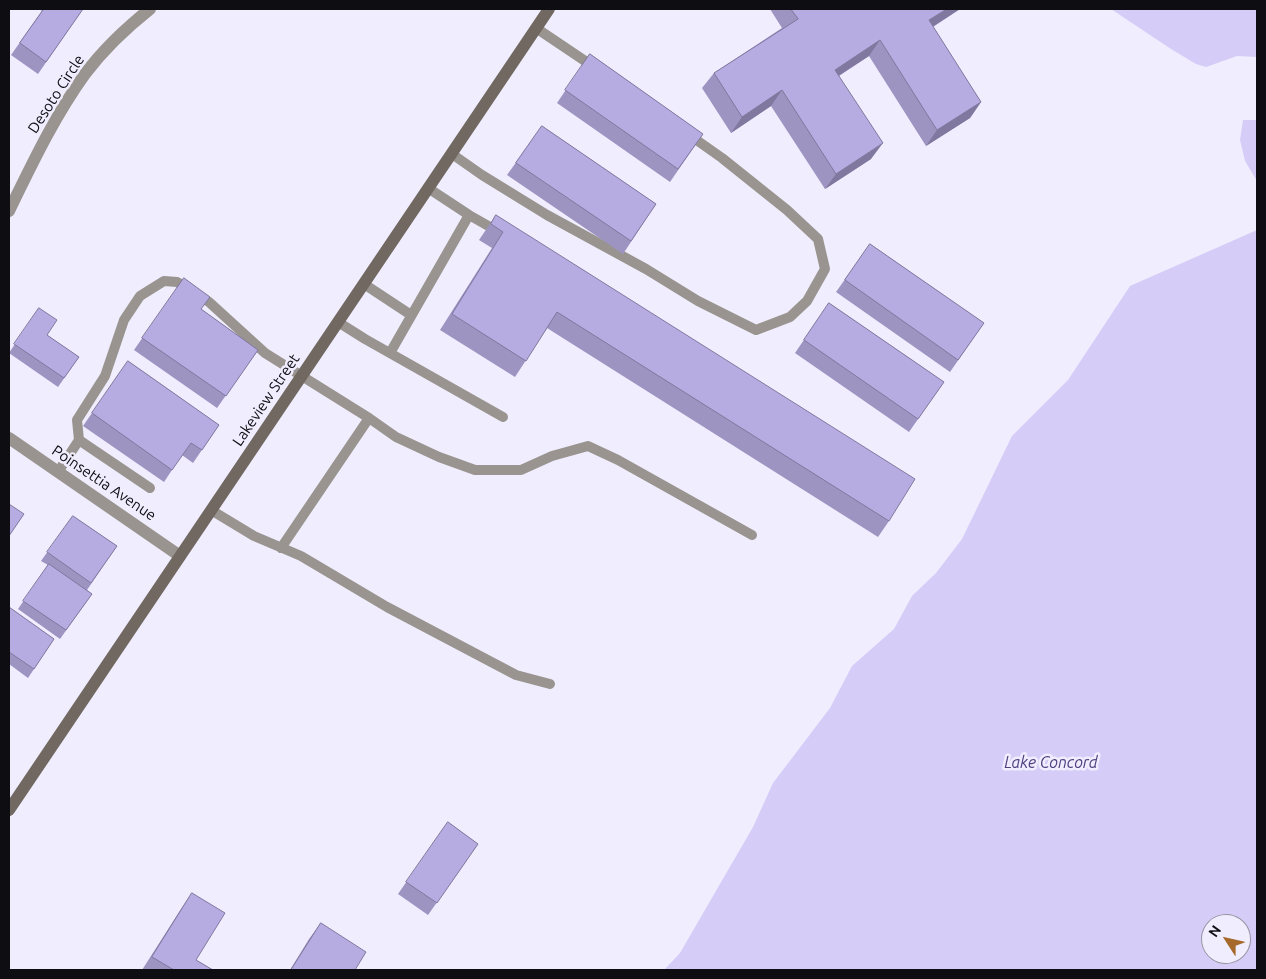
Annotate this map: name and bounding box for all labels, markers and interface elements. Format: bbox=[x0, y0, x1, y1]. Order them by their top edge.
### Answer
street label: Desoto Circle bbox=[24, 51, 88, 137]
street label: Lakeview Street bbox=[229, 351, 303, 449]
street label: Poinsettia Avenue bbox=[49, 442, 159, 524]
water label: Lake Concord bbox=[1004, 753, 1098, 773]
north arrow bbox=[1201, 914, 1251, 964]
text: N bbox=[1205, 922, 1224, 940]

